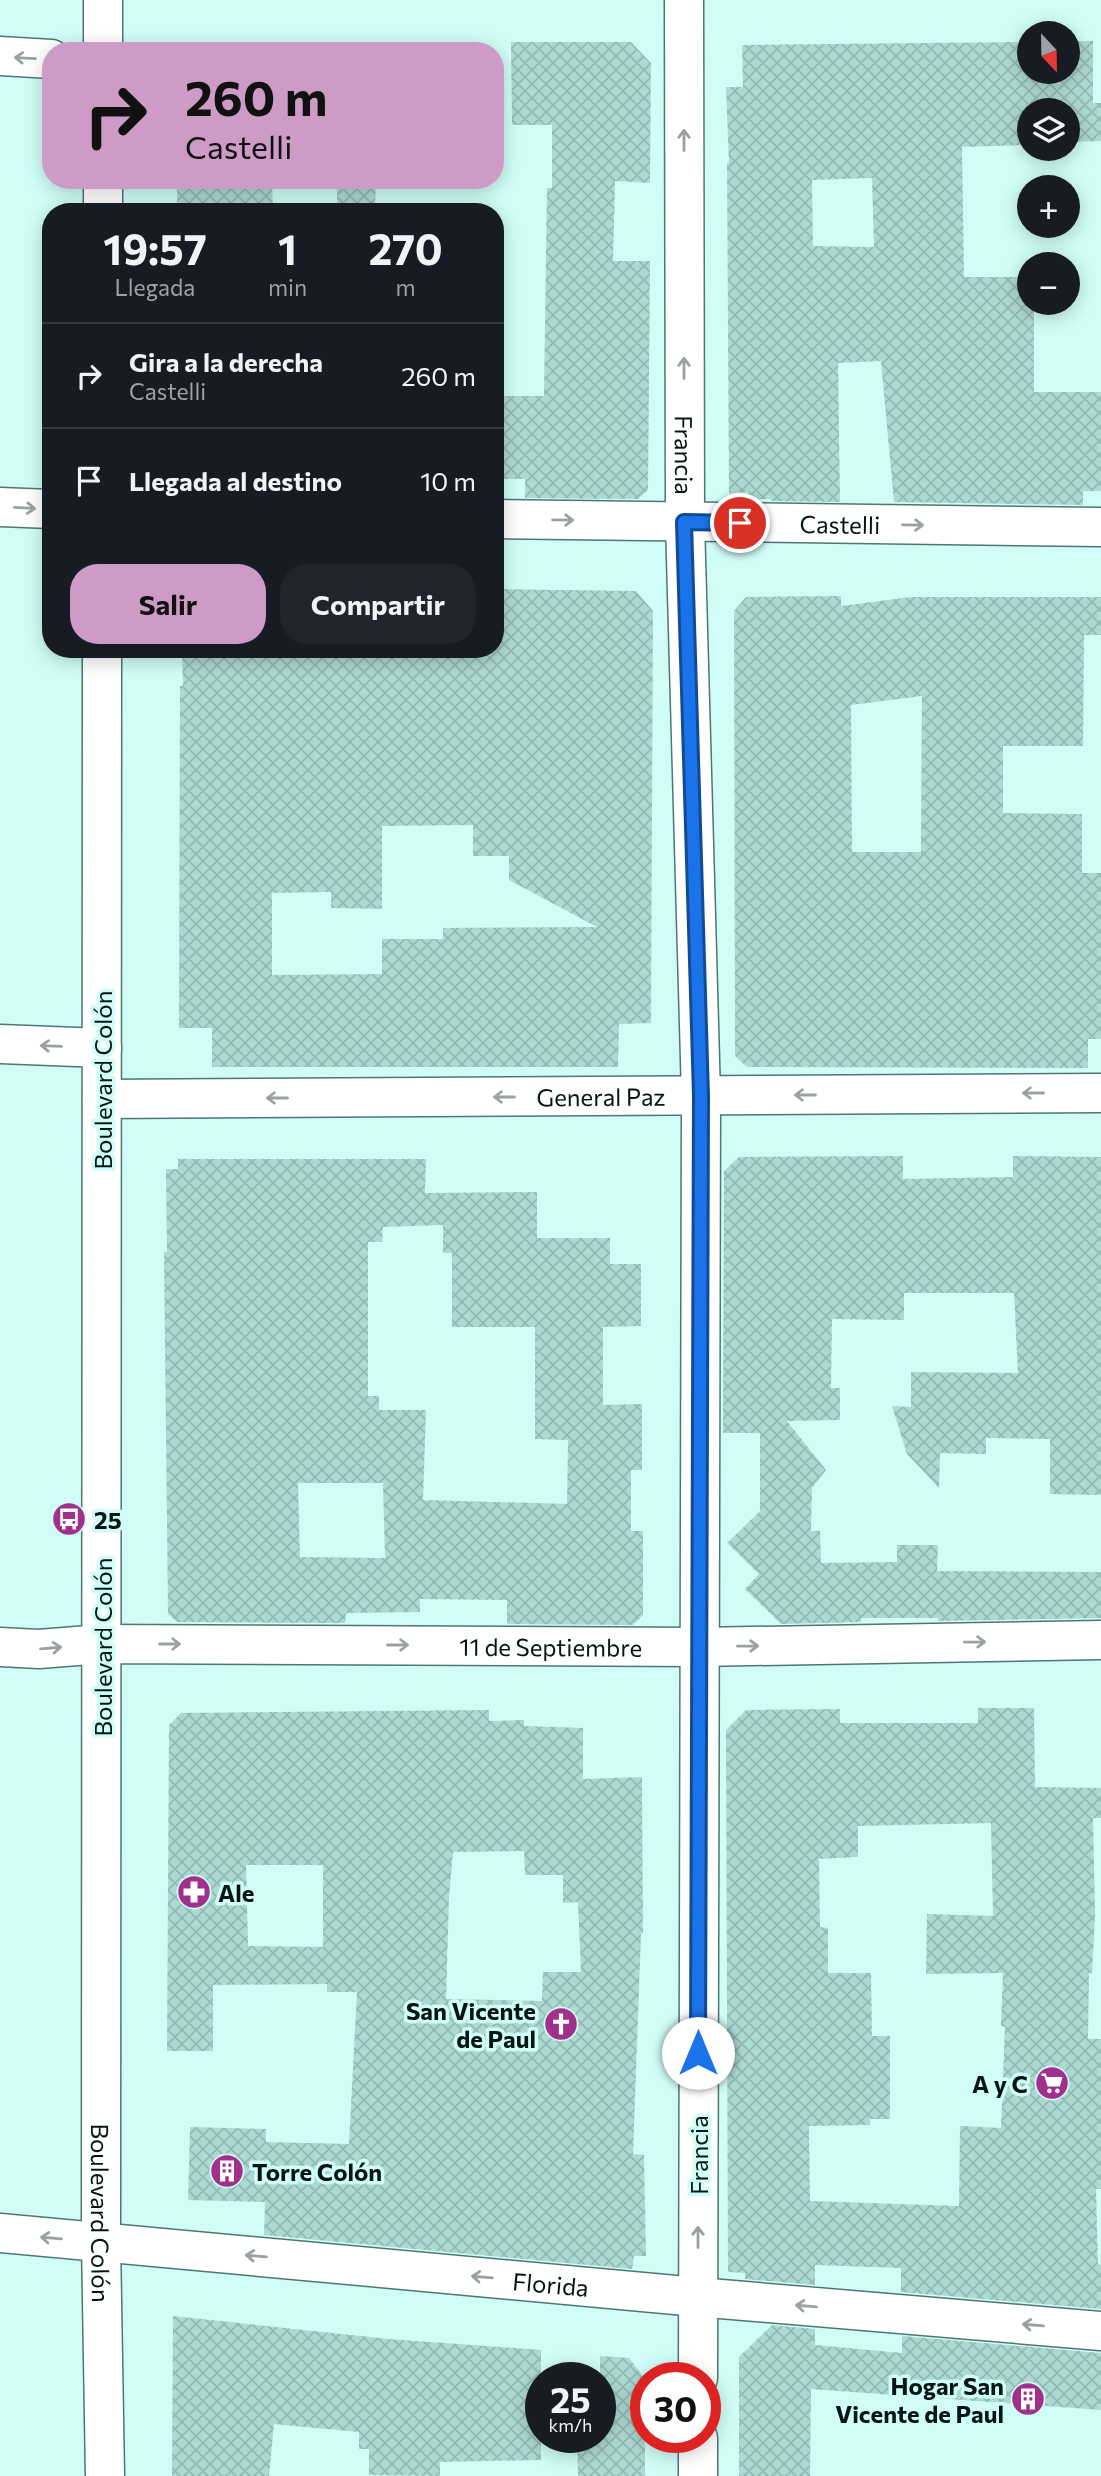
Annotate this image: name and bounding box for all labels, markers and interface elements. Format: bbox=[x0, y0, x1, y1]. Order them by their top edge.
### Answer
north arrow bbox=[1017, 21, 1080, 84]
map controls bbox=[1017, 21, 1080, 315]
one-way arrow bbox=[14, 51, 37, 64]
text: 260 m bbox=[185, 66, 327, 126]
icon: right bbox=[70, 70, 161, 161]
button: layers bbox=[1017, 98, 1080, 161]
text: Castelli bbox=[185, 126, 292, 166]
one-way arrow bbox=[677, 129, 691, 152]
button: + bbox=[1017, 175, 1080, 238]
text: 19:57 bbox=[103, 222, 207, 274]
text: 1 bbox=[278, 222, 297, 274]
text: 270 bbox=[368, 222, 443, 274]
button: − bbox=[1017, 252, 1080, 315]
text: Llegada bbox=[115, 273, 195, 301]
text: min bbox=[268, 273, 307, 301]
text: m bbox=[396, 273, 416, 301]
text: Gira a la derecha bbox=[129, 346, 323, 377]
one-way arrow bbox=[677, 356, 691, 379]
icon: right bbox=[70, 357, 108, 395]
text: 260 m bbox=[401, 360, 476, 391]
text: Castelli bbox=[129, 377, 206, 405]
street label: Francia bbox=[670, 415, 699, 495]
icon: arrive bbox=[70, 462, 108, 500]
text: Llegada al destino bbox=[129, 465, 342, 496]
text: 10 m bbox=[420, 465, 476, 496]
pin bbox=[710, 493, 770, 553]
one-way arrow bbox=[14, 502, 37, 515]
icon: arrive bbox=[721, 504, 759, 542]
street label: Castelli bbox=[799, 509, 880, 539]
one-way arrow bbox=[552, 513, 575, 527]
one-way arrow bbox=[902, 518, 925, 532]
button: Salir bbox=[70, 564, 266, 644]
button: Compartir bbox=[280, 564, 476, 644]
street label: Boulevard Colón bbox=[88, 991, 117, 1169]
one-way arrow bbox=[40, 1039, 63, 1053]
street label: General Paz bbox=[536, 1081, 666, 1111]
one-way arrow bbox=[1022, 1086, 1045, 1100]
one-way arrow bbox=[794, 1088, 817, 1102]
one-way arrow bbox=[493, 1090, 516, 1104]
one-way arrow bbox=[266, 1091, 289, 1105]
bus stop icon: 25 bbox=[50, 1500, 88, 1538]
place label: 25 bbox=[94, 1505, 122, 1534]
street label: Boulevard Colón bbox=[88, 1558, 117, 1736]
street label: 11 de Septiembre bbox=[459, 1631, 642, 1661]
one-way arrow bbox=[963, 1635, 986, 1649]
one-way arrow bbox=[158, 1637, 181, 1651]
one-way arrow bbox=[386, 1638, 409, 1652]
one-way arrow bbox=[736, 1639, 759, 1653]
one-way arrow bbox=[39, 1641, 62, 1654]
pharmacy icon: Ale bbox=[175, 1873, 213, 1911]
place label: Ale bbox=[218, 1878, 254, 1907]
place label: San Vicente de Paul bbox=[406, 1996, 536, 2053]
church icon: San Vicente de Paul bbox=[542, 2005, 580, 2043]
position arrow bbox=[661, 2016, 735, 2090]
supermarket icon: A y C bbox=[1033, 2064, 1071, 2102]
place label: A y C bbox=[972, 2069, 1028, 2098]
street label: Francia bbox=[684, 2115, 713, 2195]
street label: Boulevard Colón bbox=[86, 2123, 117, 2303]
building icon: Torre Colón bbox=[208, 2152, 246, 2190]
place label: Torre Colón bbox=[252, 2157, 382, 2186]
one-way arrow bbox=[691, 2225, 705, 2248]
one-way arrow bbox=[40, 2231, 62, 2244]
one-way arrow bbox=[245, 2250, 267, 2263]
street label: Florida bbox=[511, 2266, 590, 2301]
one-way arrow bbox=[471, 2271, 494, 2284]
one-way arrow bbox=[795, 2299, 818, 2312]
one-way arrow bbox=[1022, 2318, 1045, 2331]
speed limit sign: 30 bbox=[630, 2362, 721, 2453]
place label: Hogar San Vicente de Paul bbox=[835, 2371, 1004, 2428]
text: 25 bbox=[550, 2377, 591, 2420]
building icon: Hogar San Vicente de Paul bbox=[1009, 2380, 1047, 2418]
text: km/h bbox=[549, 2414, 592, 2436]

